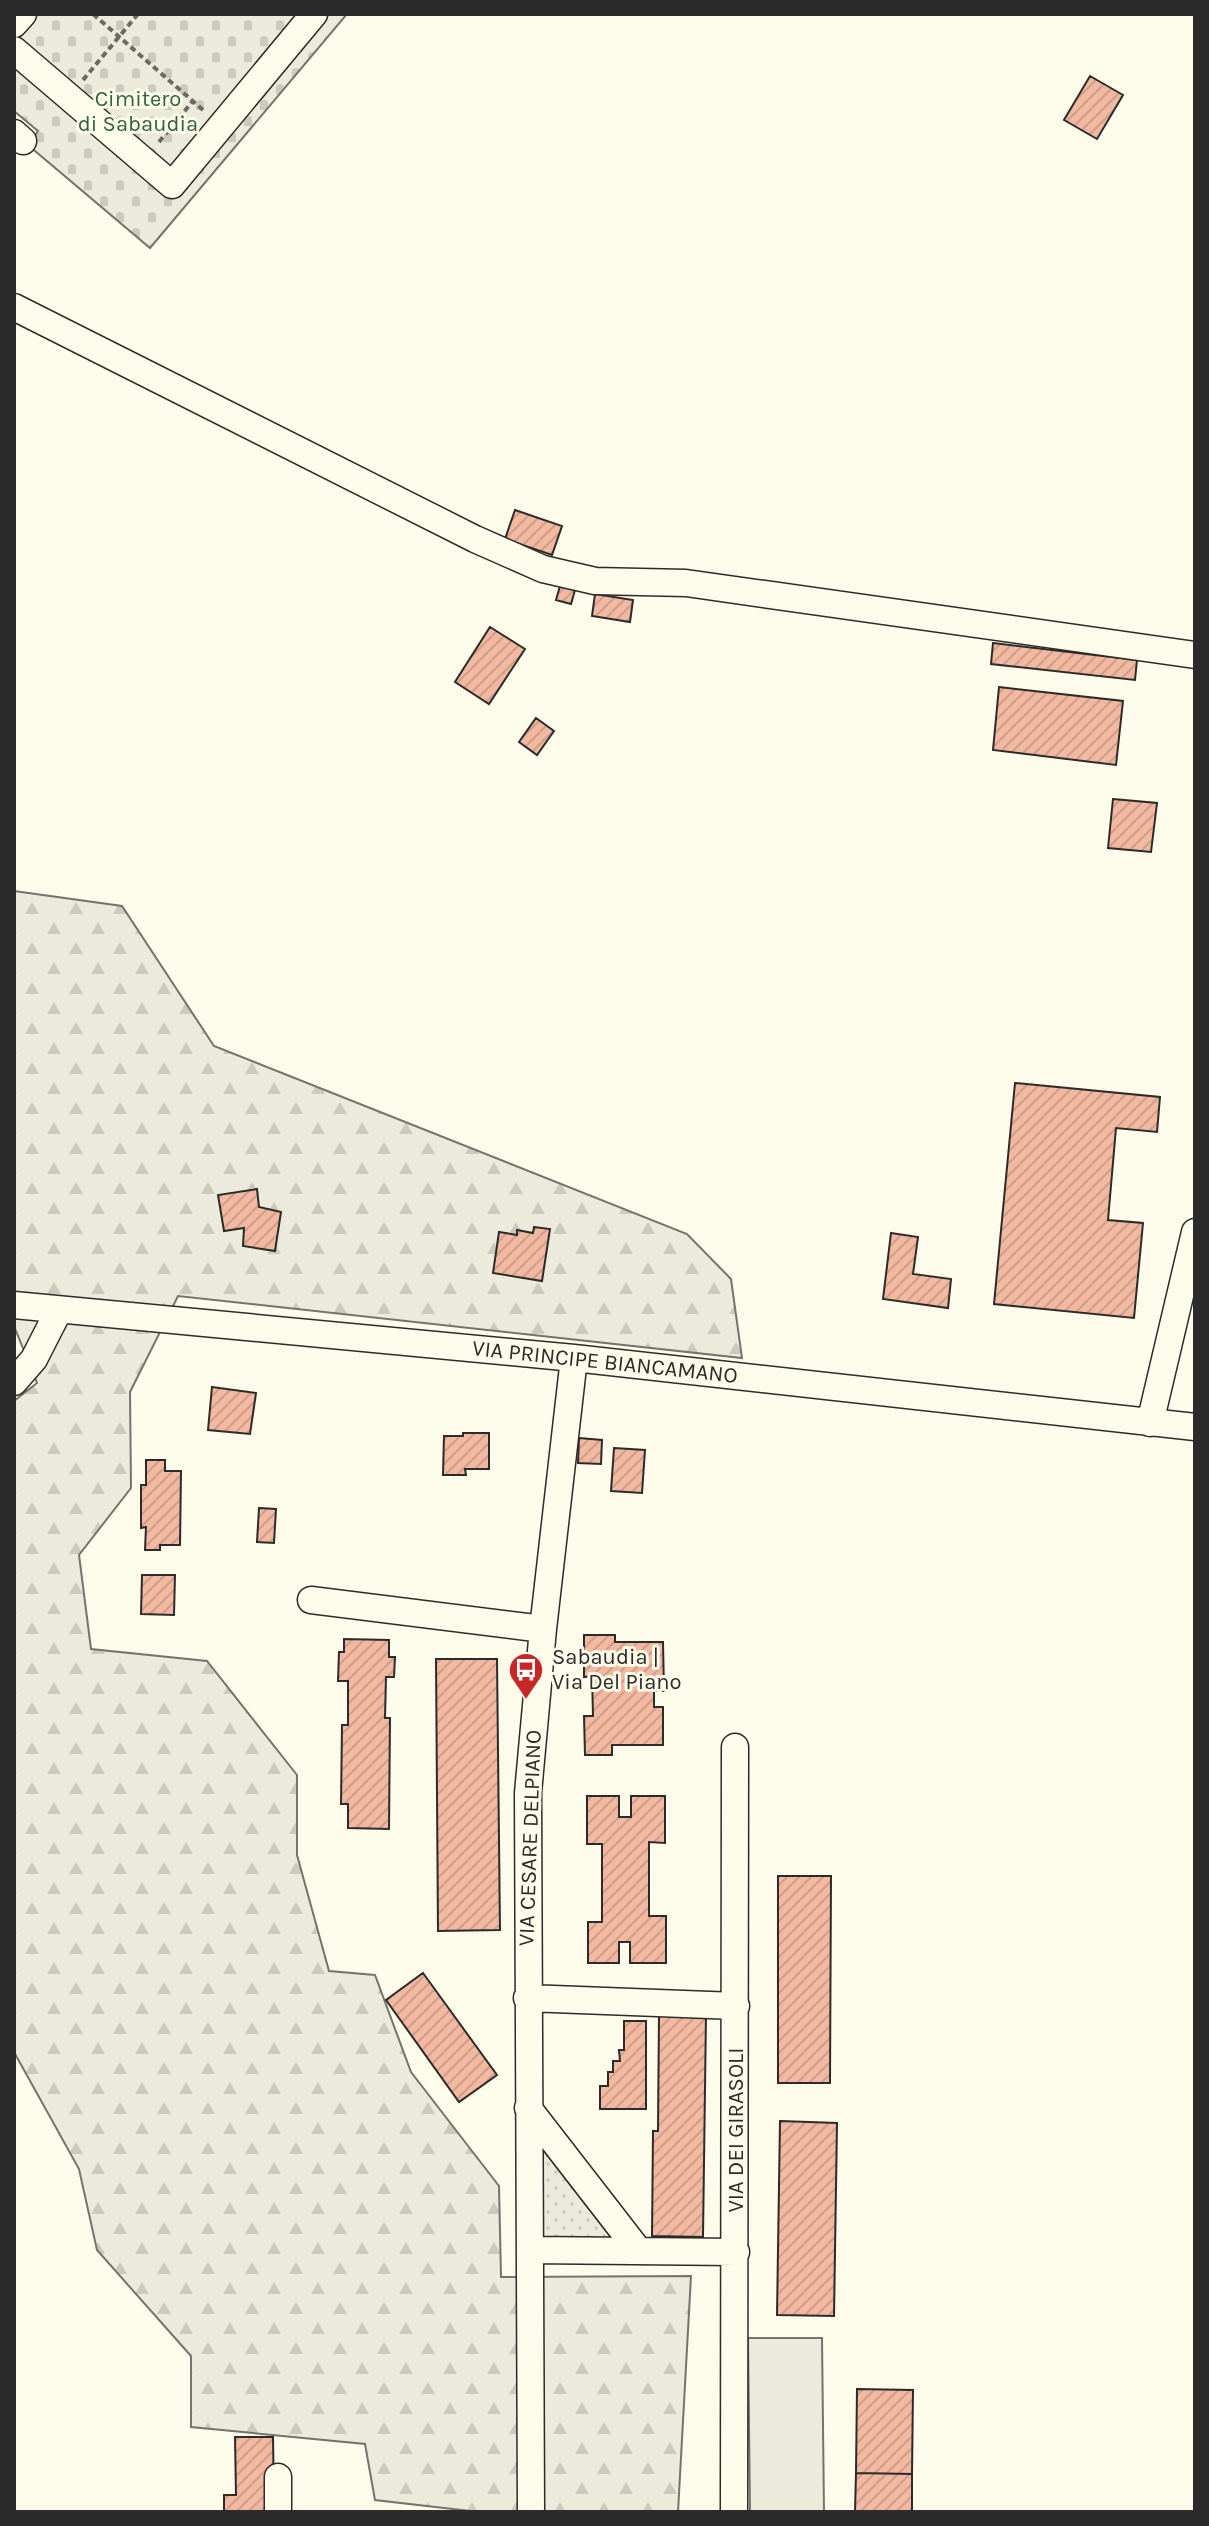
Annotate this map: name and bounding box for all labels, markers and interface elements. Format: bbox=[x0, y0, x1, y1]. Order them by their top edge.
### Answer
park label: Cimitero di Sabaudia bbox=[78, 86, 198, 137]
street label: VIA PRINCIPE BIANCAMANO bbox=[471, 1335, 739, 1389]
place label: Sabaudia | Via Del Piano bbox=[552, 1644, 682, 1695]
bus stop icon: Sabaudia | Via Del Piano bbox=[507, 1651, 545, 1701]
street label: VIA CESARE DELPIANO bbox=[513, 1729, 547, 1947]
street label: VIA DEI GIRASOLI bbox=[723, 2047, 749, 2213]

